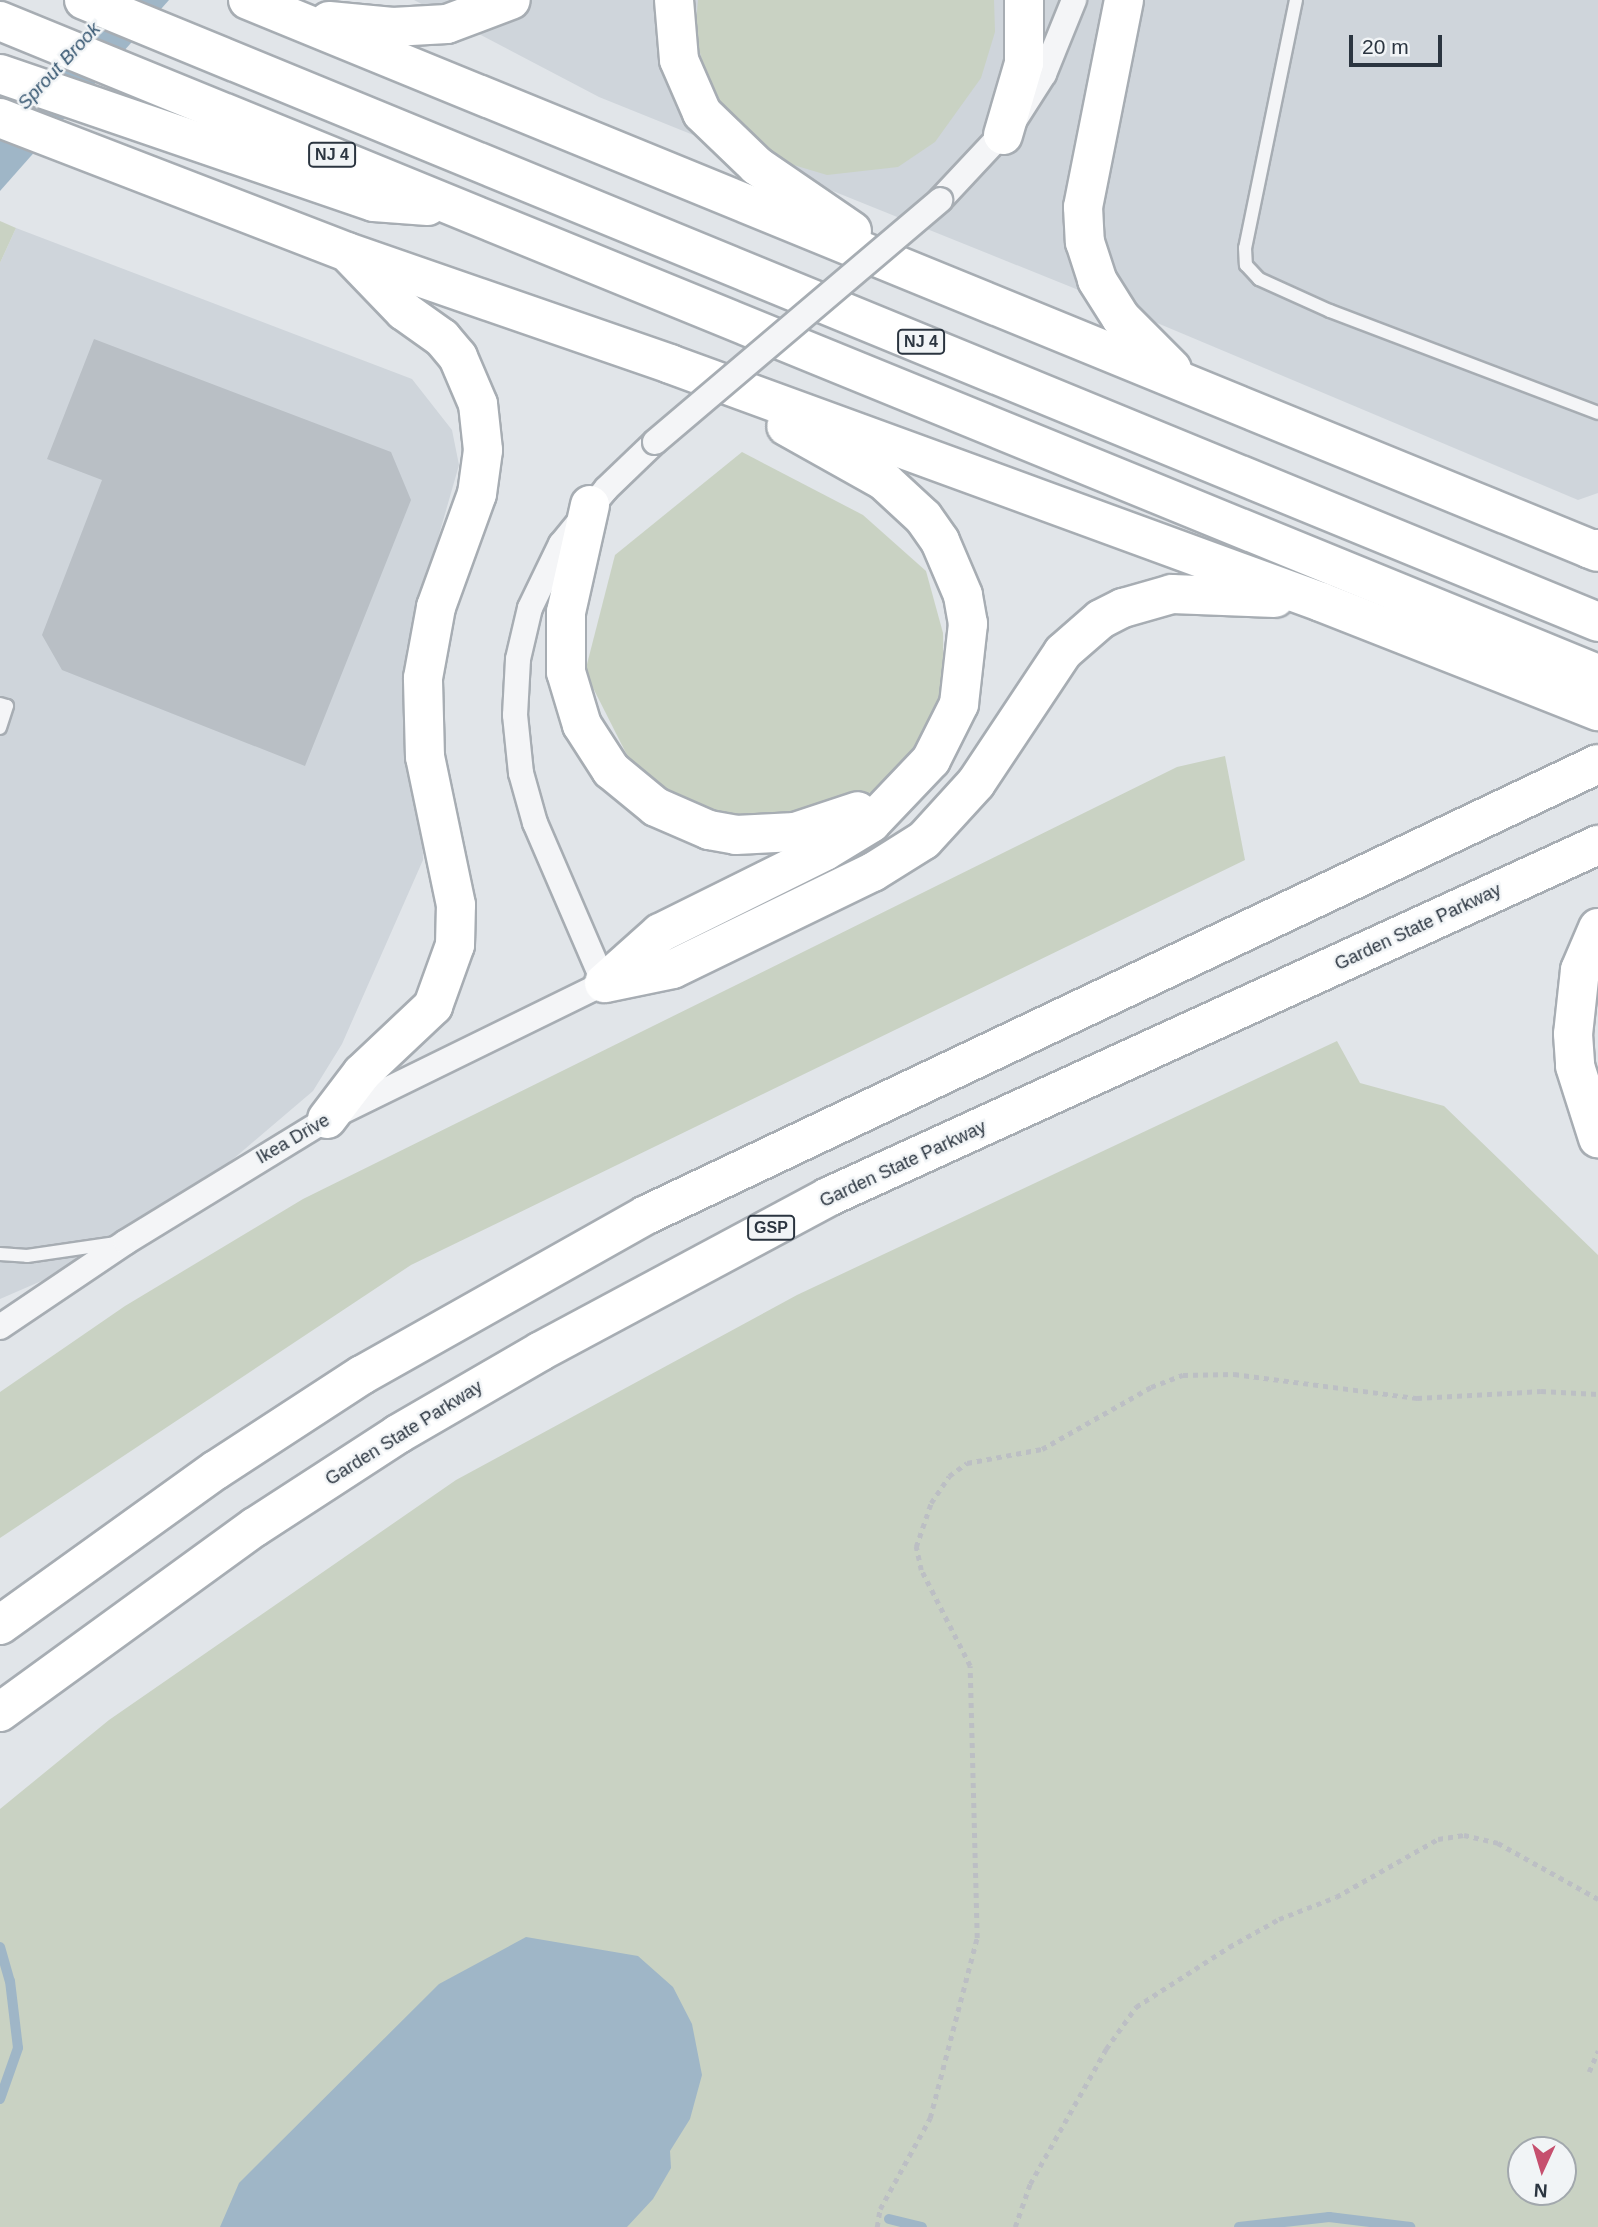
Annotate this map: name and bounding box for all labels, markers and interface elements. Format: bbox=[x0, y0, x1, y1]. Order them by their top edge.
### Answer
water label: Sprout Brook bbox=[13, 18, 105, 114]
scale bar bbox=[1353, 21, 1446, 65]
text: 20 m bbox=[1362, 35, 1409, 58]
road number: NJ 4 bbox=[308, 142, 356, 168]
road number: NJ 4 bbox=[897, 330, 946, 354]
street label: Garden State Parkway bbox=[1331, 879, 1505, 975]
street label: Ikea Drive bbox=[253, 1109, 333, 1169]
street label: Garden State Parkway bbox=[816, 1116, 990, 1212]
road number: GSP bbox=[746, 1216, 796, 1240]
street label: Garden State Parkway bbox=[321, 1376, 487, 1490]
north arrow bbox=[1507, 2136, 1577, 2206]
text: N bbox=[1533, 2179, 1548, 2201]

